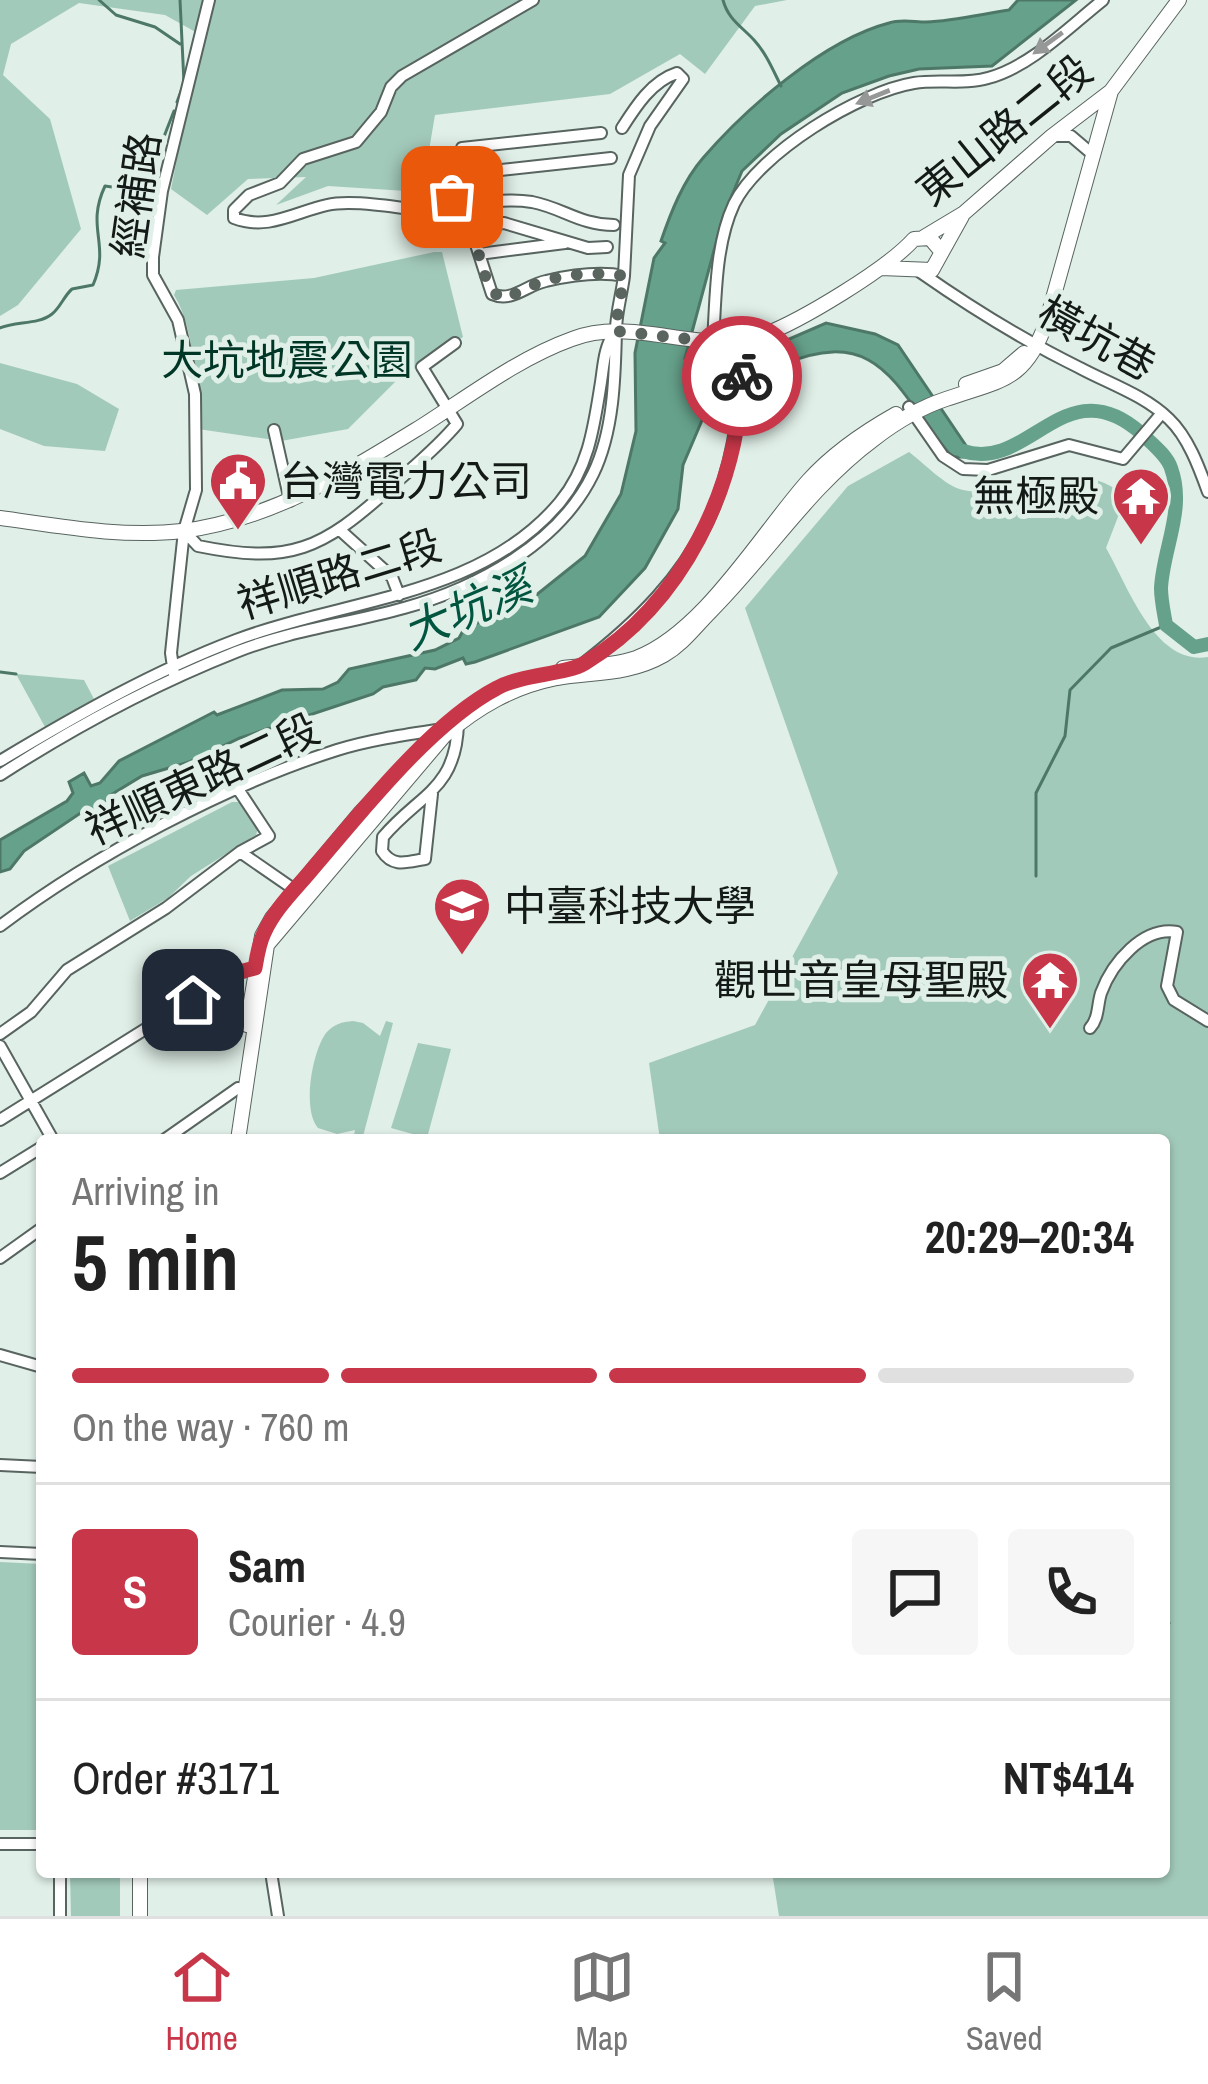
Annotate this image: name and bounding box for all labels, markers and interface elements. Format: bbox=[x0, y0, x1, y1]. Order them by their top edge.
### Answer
one-way arrow bbox=[1032, 30, 1063, 54]
street label: 東山路二段 bbox=[905, 42, 1103, 218]
one-way arrow bbox=[855, 88, 891, 107]
street label: 經補路 bbox=[100, 129, 172, 261]
pin bbox=[401, 146, 503, 248]
icon: bag bbox=[419, 164, 485, 230]
street label: 橫坑巷 bbox=[1028, 283, 1166, 393]
courier bbox=[682, 316, 802, 436]
park label: 大坑地震公園 bbox=[161, 332, 413, 388]
icon: bike bbox=[709, 343, 775, 409]
public building icon: 台灣電力公司 bbox=[207, 450, 269, 532]
place label: 台灣電力公司 bbox=[280, 453, 532, 509]
temple icon: 無極殿 bbox=[1110, 465, 1172, 547]
place label: 無極殿 bbox=[973, 468, 1099, 524]
street label: 祥順路二段 bbox=[230, 517, 448, 631]
water label: 大坑溪 bbox=[393, 552, 546, 663]
street label: 祥順東路二段 bbox=[76, 700, 328, 858]
school or university icon: 中臺科技大學 bbox=[431, 875, 493, 957]
place label: 中臺科技大學 bbox=[504, 878, 756, 934]
pin bbox=[142, 949, 244, 1051]
temple icon: 觀世音皇母聖殿 bbox=[1019, 949, 1081, 1031]
place label: 觀世音皇母聖殿 bbox=[714, 952, 1008, 1008]
icon: home bbox=[160, 967, 226, 1033]
text: Arriving in bbox=[72, 1165, 220, 1217]
text: 20:29–20:34 bbox=[925, 1206, 1134, 1267]
text: 5 min bbox=[72, 1209, 239, 1314]
text: On the way · 760 m bbox=[72, 1401, 349, 1453]
button: chat bbox=[852, 1529, 978, 1655]
button: phone bbox=[1008, 1529, 1134, 1655]
text: Sam bbox=[228, 1535, 306, 1596]
text: S bbox=[123, 1561, 147, 1622]
text: Courier · 4.9 bbox=[228, 1596, 406, 1648]
text: Order #3171 bbox=[72, 1747, 279, 1808]
text: NT$414 bbox=[1003, 1747, 1134, 1808]
tab: Home bbox=[166, 1944, 238, 2060]
tab: Map bbox=[569, 1944, 635, 2060]
tab: Saved bbox=[966, 1944, 1042, 2060]

